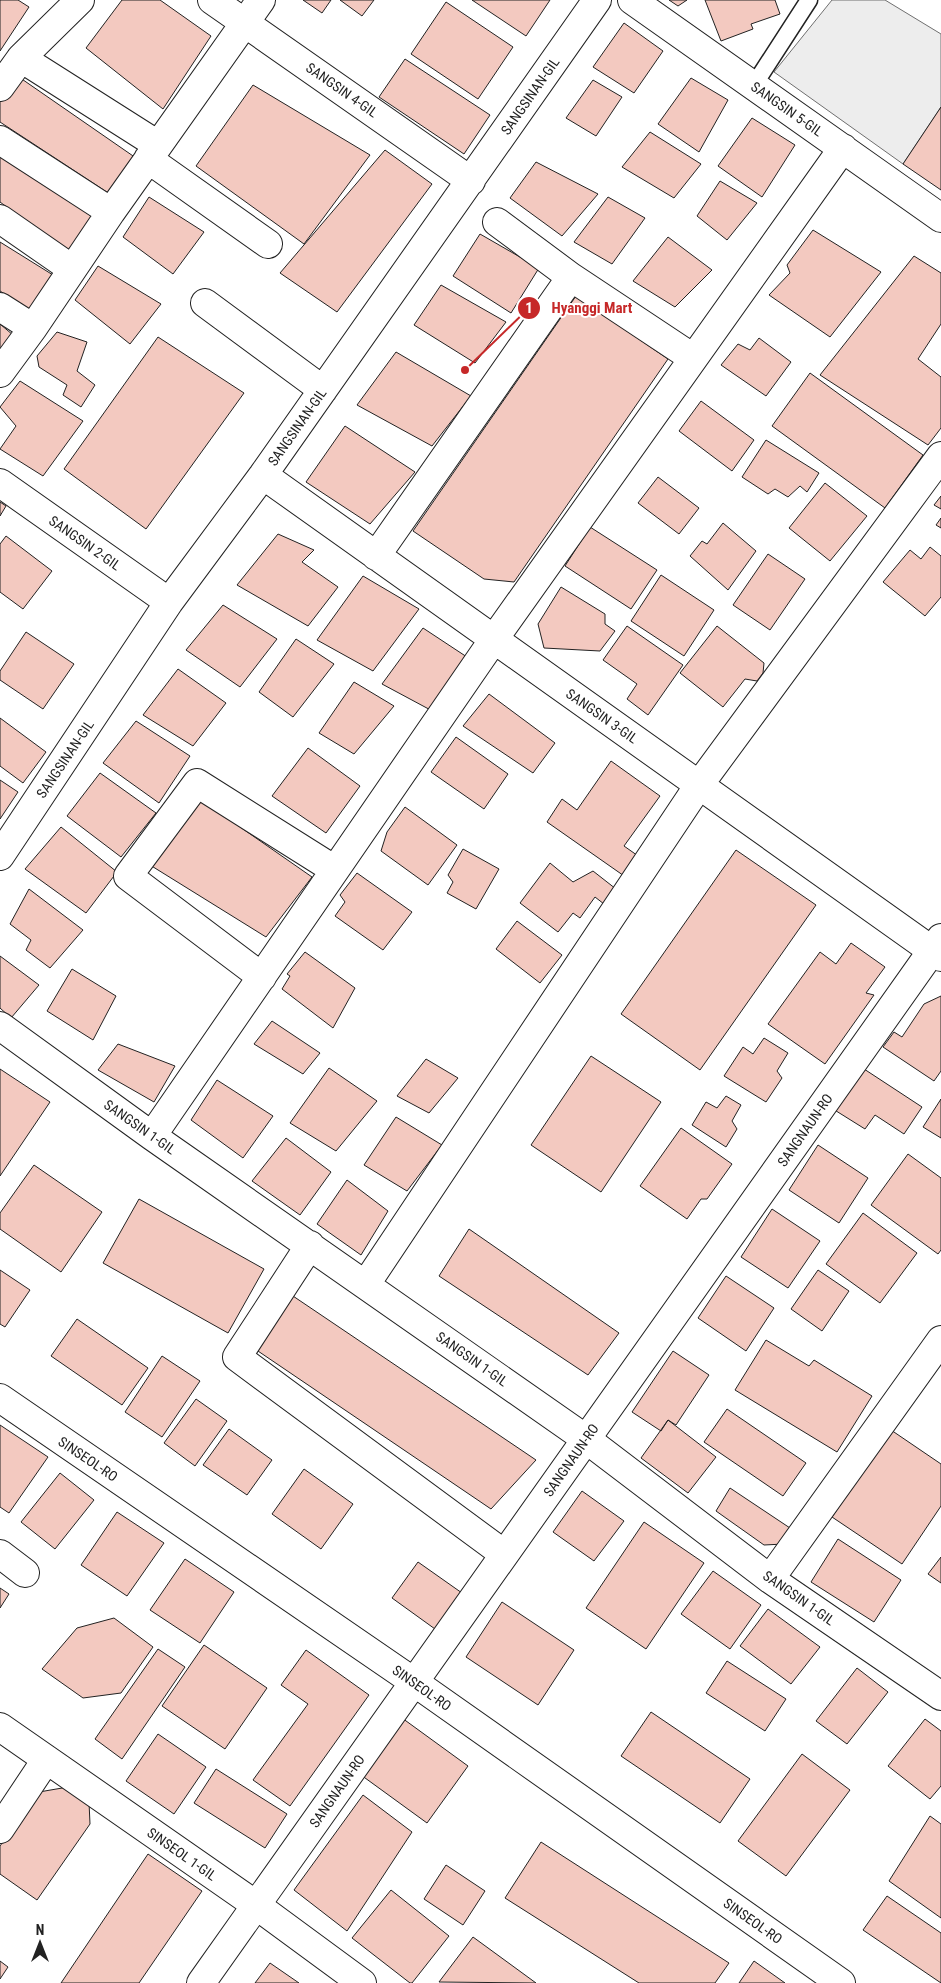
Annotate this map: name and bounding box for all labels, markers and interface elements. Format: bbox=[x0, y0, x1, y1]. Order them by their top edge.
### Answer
street label: SANGSINAN-GIL bbox=[497, 54, 563, 138]
street label: SANGSIN 4-GIL bbox=[303, 59, 381, 121]
street label: SANGSIN 5-GIL bbox=[748, 78, 826, 140]
callout: Hyanggi Mart bbox=[516, 293, 642, 323]
text: 1 bbox=[525, 299, 533, 317]
text: Hyanggi Mart bbox=[552, 299, 633, 317]
street label: SANGSINAN-GIL bbox=[264, 385, 330, 469]
street label: SANGSIN 2-GIL bbox=[46, 512, 124, 574]
street label: SANGSIN 3-GIL bbox=[563, 685, 641, 747]
street label: SANGSINAN-GIL bbox=[33, 717, 97, 801]
street label: SANGNAUN-RO bbox=[774, 1091, 836, 1169]
street label: SANGSIN 1-GIL bbox=[101, 1096, 179, 1158]
street label: SANGSIN 1-GIL bbox=[433, 1328, 511, 1390]
street label: SANGNAUN-RO bbox=[540, 1421, 602, 1499]
street label: SINSEOL-RO bbox=[55, 1433, 121, 1485]
street label: SANGSIN 1-GIL bbox=[760, 1567, 838, 1629]
street label: SINSEOL-RO bbox=[390, 1662, 454, 1714]
street label: SANGNAUN-RO bbox=[306, 1752, 368, 1830]
street label: SINSEOL 1-GIL bbox=[144, 1824, 220, 1884]
street label: SINSEOL-RO bbox=[721, 1895, 785, 1947]
north arrow bbox=[15, 1918, 65, 1968]
text: N bbox=[36, 1922, 44, 1938]

